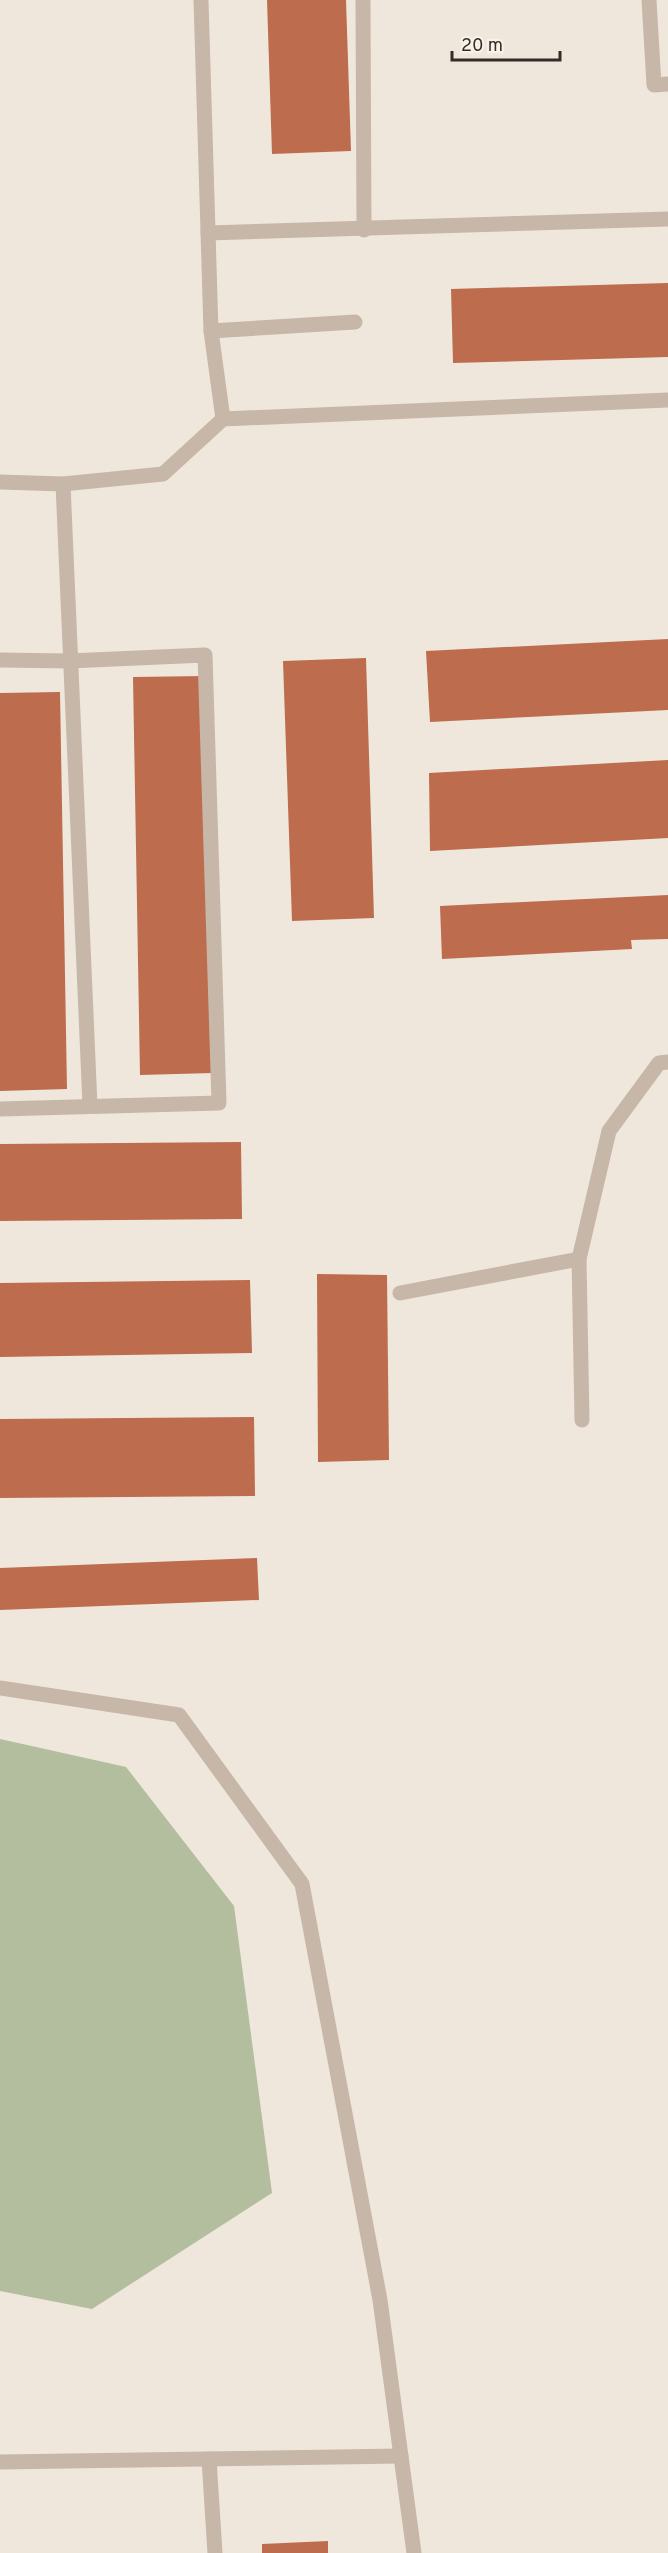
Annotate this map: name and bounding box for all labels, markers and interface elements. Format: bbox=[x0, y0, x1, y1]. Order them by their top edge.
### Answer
scale bar bbox=[452, 24, 560, 62]
text: 20 m bbox=[461, 35, 503, 58]

